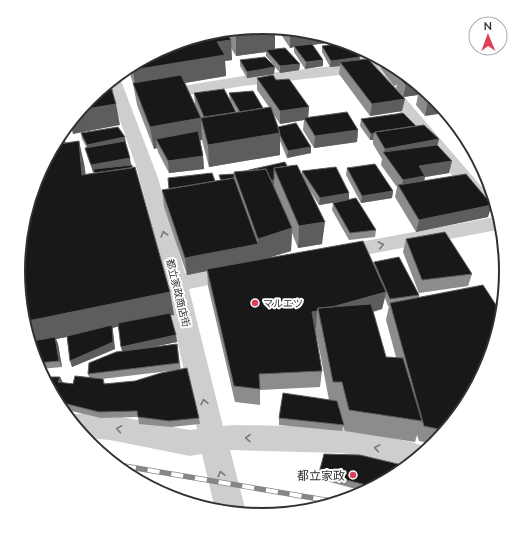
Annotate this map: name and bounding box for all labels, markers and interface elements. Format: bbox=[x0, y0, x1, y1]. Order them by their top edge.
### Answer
north arrow bbox=[468, 16, 508, 56]
text: N bbox=[484, 19, 492, 33]
one-way arrow bbox=[160, 231, 168, 238]
one-way arrow bbox=[378, 242, 384, 250]
street label: 都立家政商店街 bbox=[163, 257, 193, 329]
place label: マルエツ bbox=[263, 297, 303, 310]
marker: マルエツ bbox=[250, 298, 260, 308]
one-way arrow bbox=[200, 398, 208, 405]
one-way arrow bbox=[116, 426, 122, 434]
one-way arrow bbox=[245, 434, 251, 442]
one-way arrow bbox=[374, 444, 380, 452]
place label: 都立家政 bbox=[297, 468, 345, 483]
marker: 都立家政 bbox=[348, 470, 358, 480]
one-way arrow bbox=[217, 471, 225, 477]

